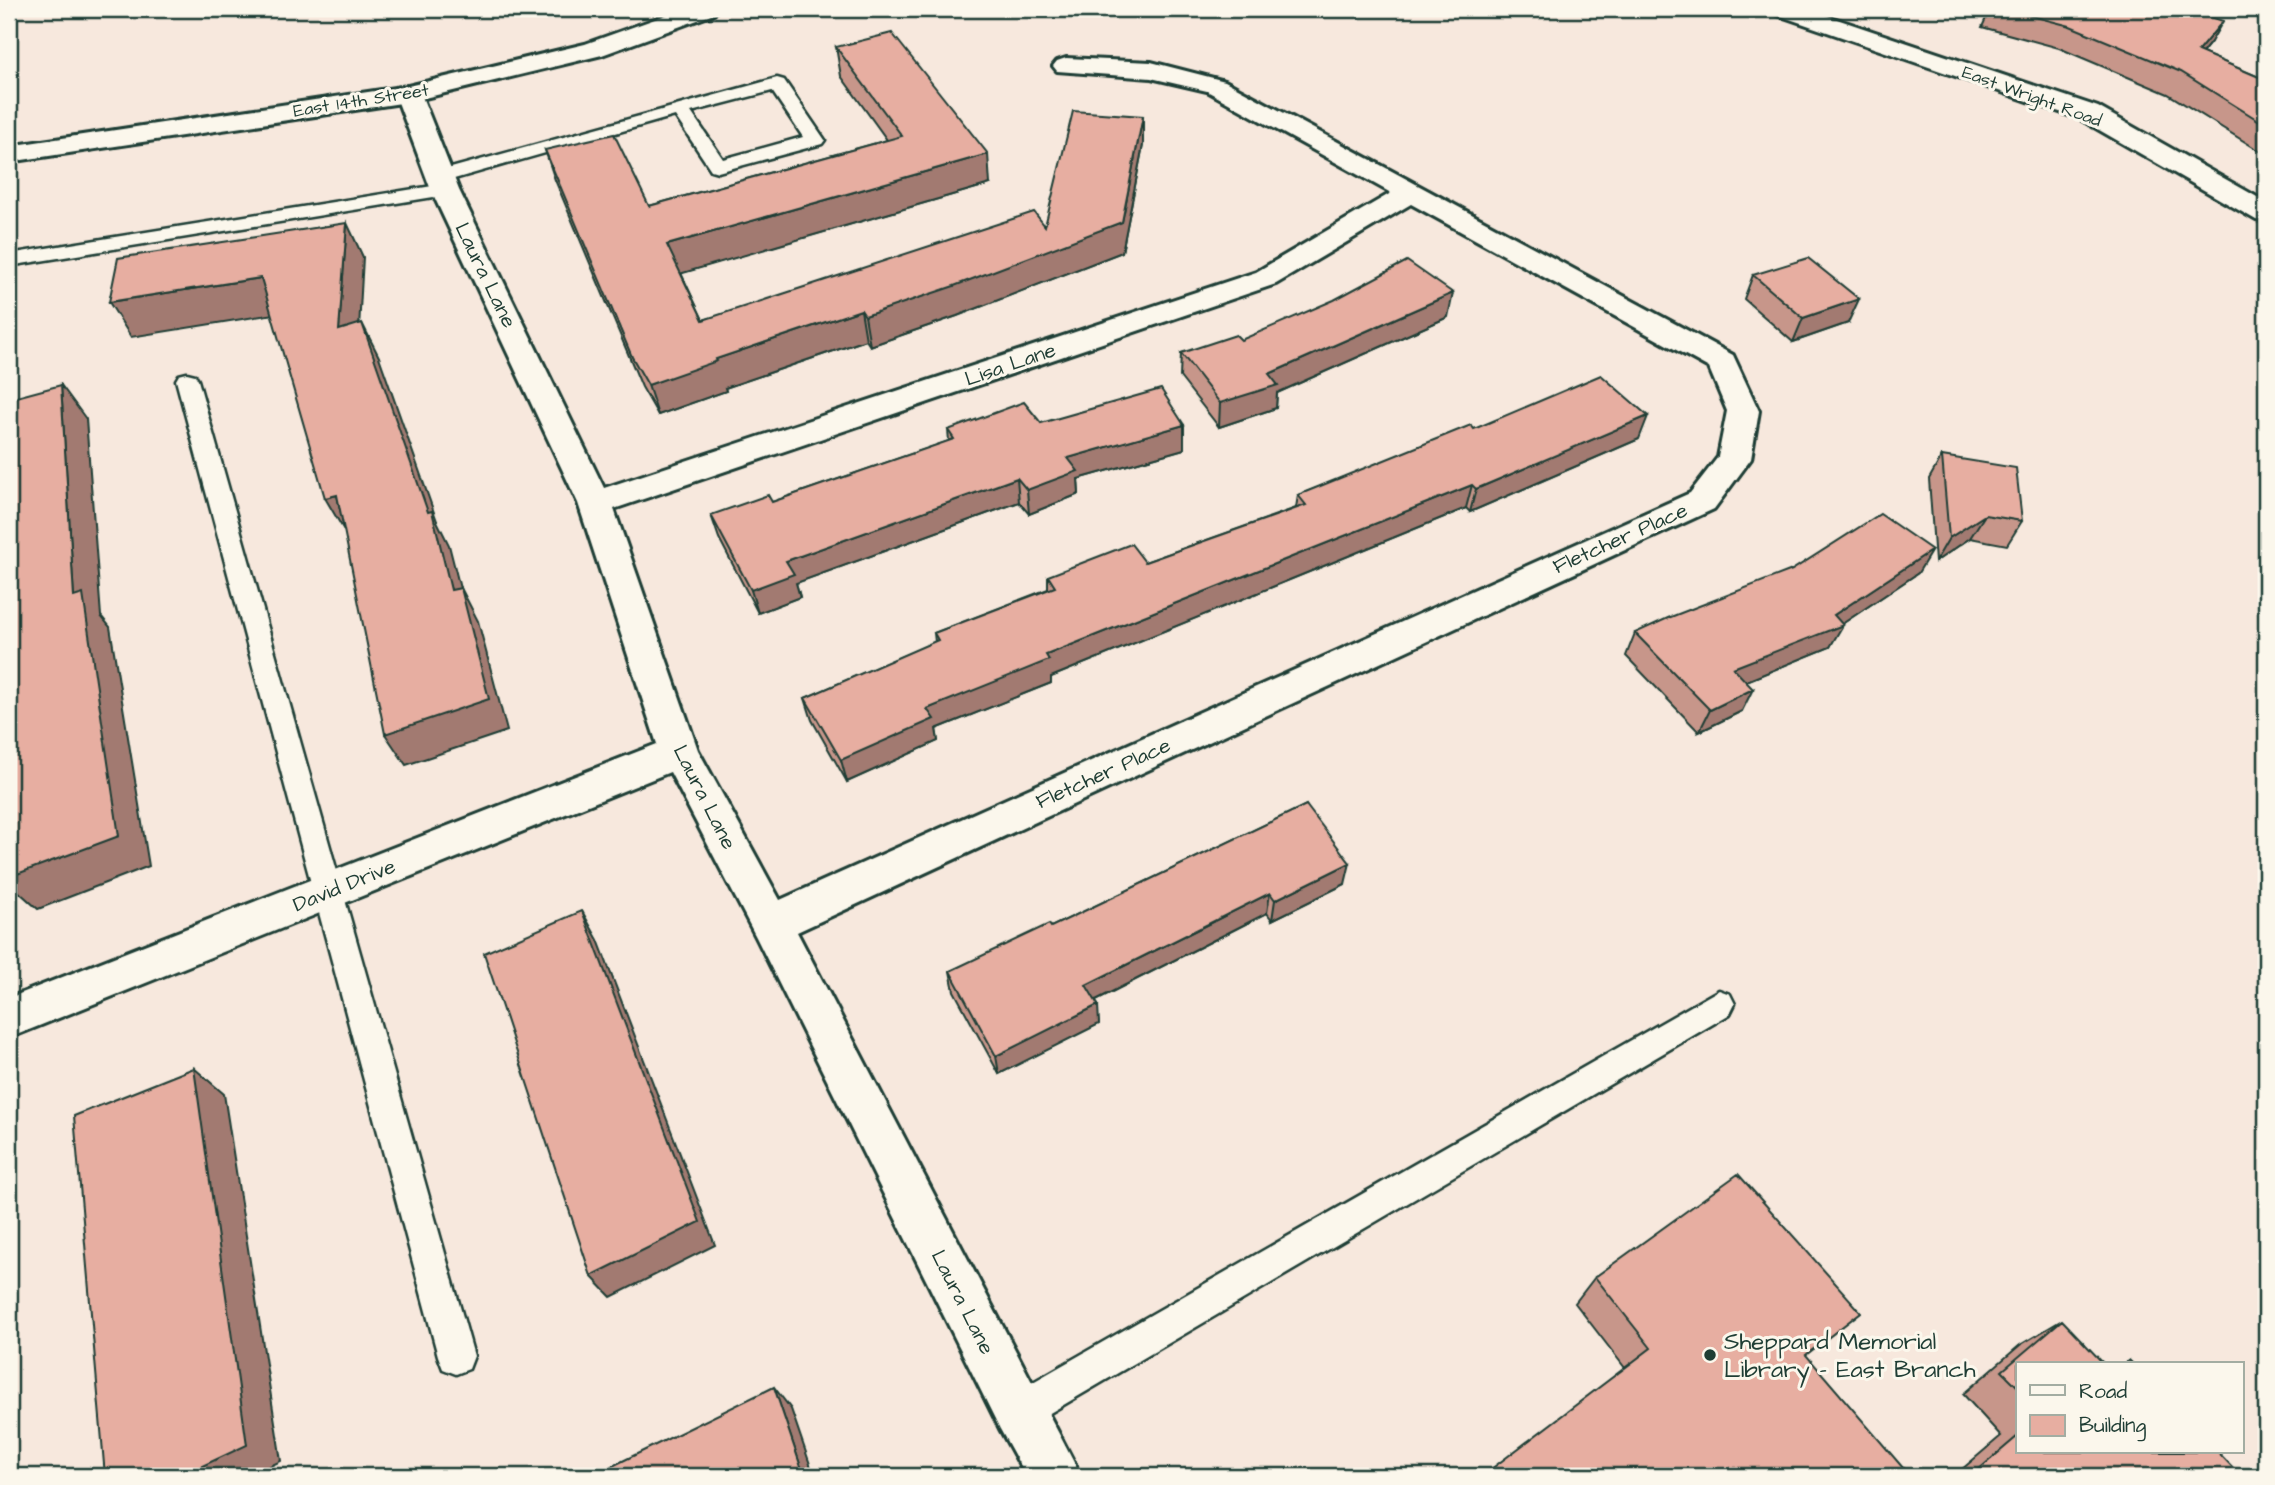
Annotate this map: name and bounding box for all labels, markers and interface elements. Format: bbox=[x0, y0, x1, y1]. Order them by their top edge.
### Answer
street label: East Wright Road bbox=[1958, 60, 2105, 134]
street label: East 14th Street bbox=[292, 77, 431, 124]
street label: Laura Lane bbox=[448, 218, 523, 333]
street label: Lisa Lane bbox=[961, 335, 1060, 394]
street label: Fletcher Place bbox=[1548, 496, 1692, 581]
street label: Fletcher Place bbox=[1031, 731, 1175, 816]
street label: Laura Lane bbox=[666, 740, 743, 854]
street label: David Drive bbox=[289, 852, 400, 919]
street label: Laura Lane bbox=[924, 1245, 1001, 1359]
place label: Sheppard Memorial Library - East Branch bbox=[1724, 1325, 1976, 1388]
marker: Sheppard Memorial Library - East Branch bbox=[1702, 1347, 1718, 1363]
legend bbox=[2016, 1362, 2244, 1454]
text: Road bbox=[2079, 1377, 2127, 1406]
text: Building bbox=[2079, 1411, 2147, 1442]

